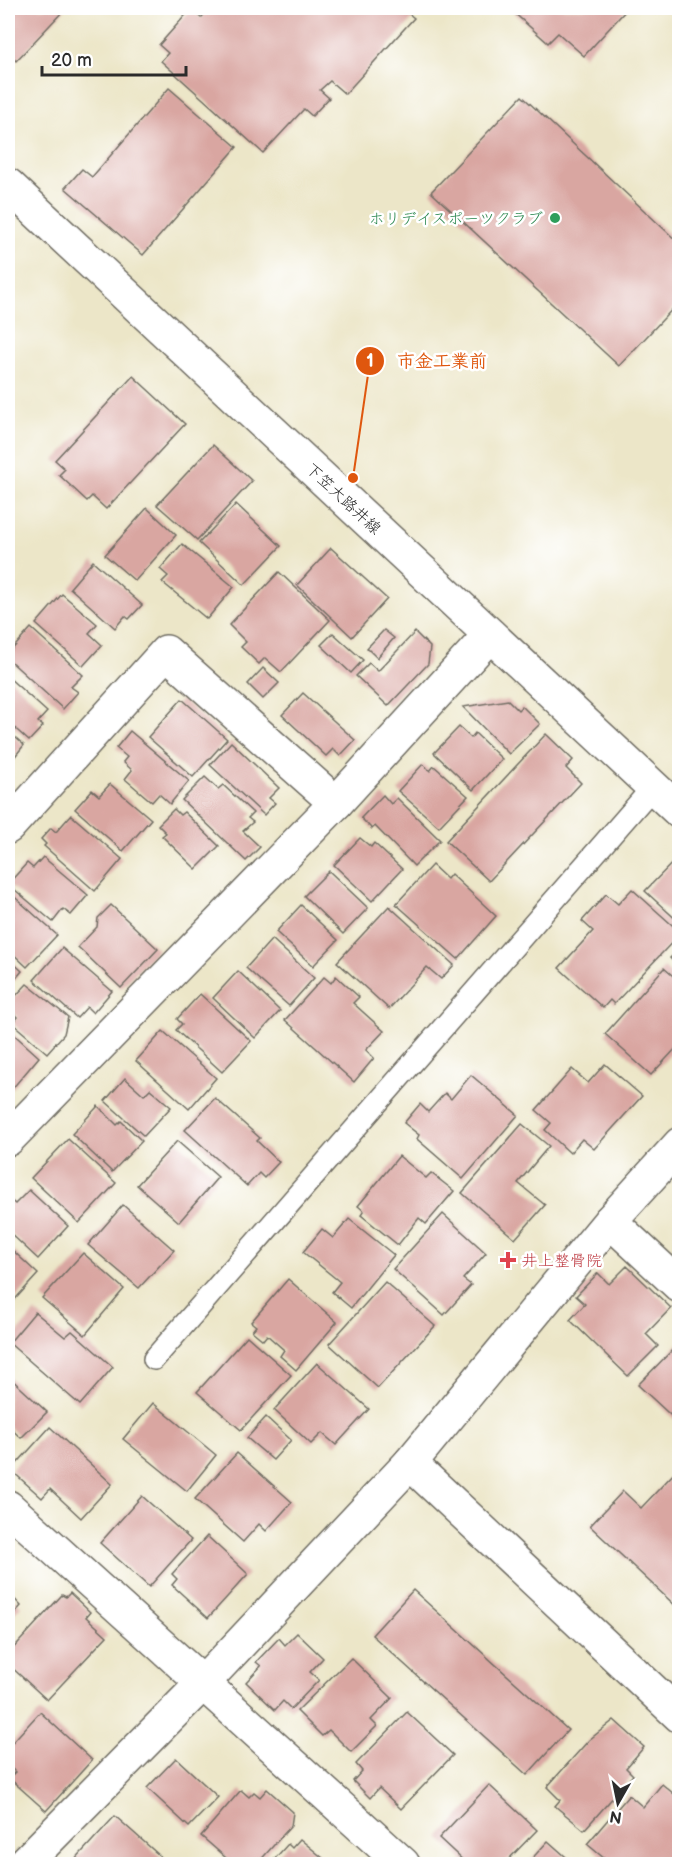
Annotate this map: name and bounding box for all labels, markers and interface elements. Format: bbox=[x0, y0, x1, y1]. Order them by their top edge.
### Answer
scale bar bbox=[42, 39, 186, 77]
text: 20 m bbox=[51, 50, 92, 71]
place label: ホリデイスポーツクラブ bbox=[369, 210, 543, 229]
marker: ホリデイスポーツクラブ bbox=[548, 211, 562, 225]
callout: 市金工業前 bbox=[355, 343, 499, 379]
text: 1 bbox=[366, 351, 374, 372]
text: 市金工業前 bbox=[397, 351, 487, 372]
street label: 下笠大路井線 bbox=[301, 459, 385, 539]
marker: 井上整骨院 bbox=[499, 1251, 517, 1269]
place label: 井上整骨院 bbox=[522, 1252, 602, 1271]
north arrow bbox=[588, 1773, 648, 1833]
text: N bbox=[608, 1806, 623, 1827]

